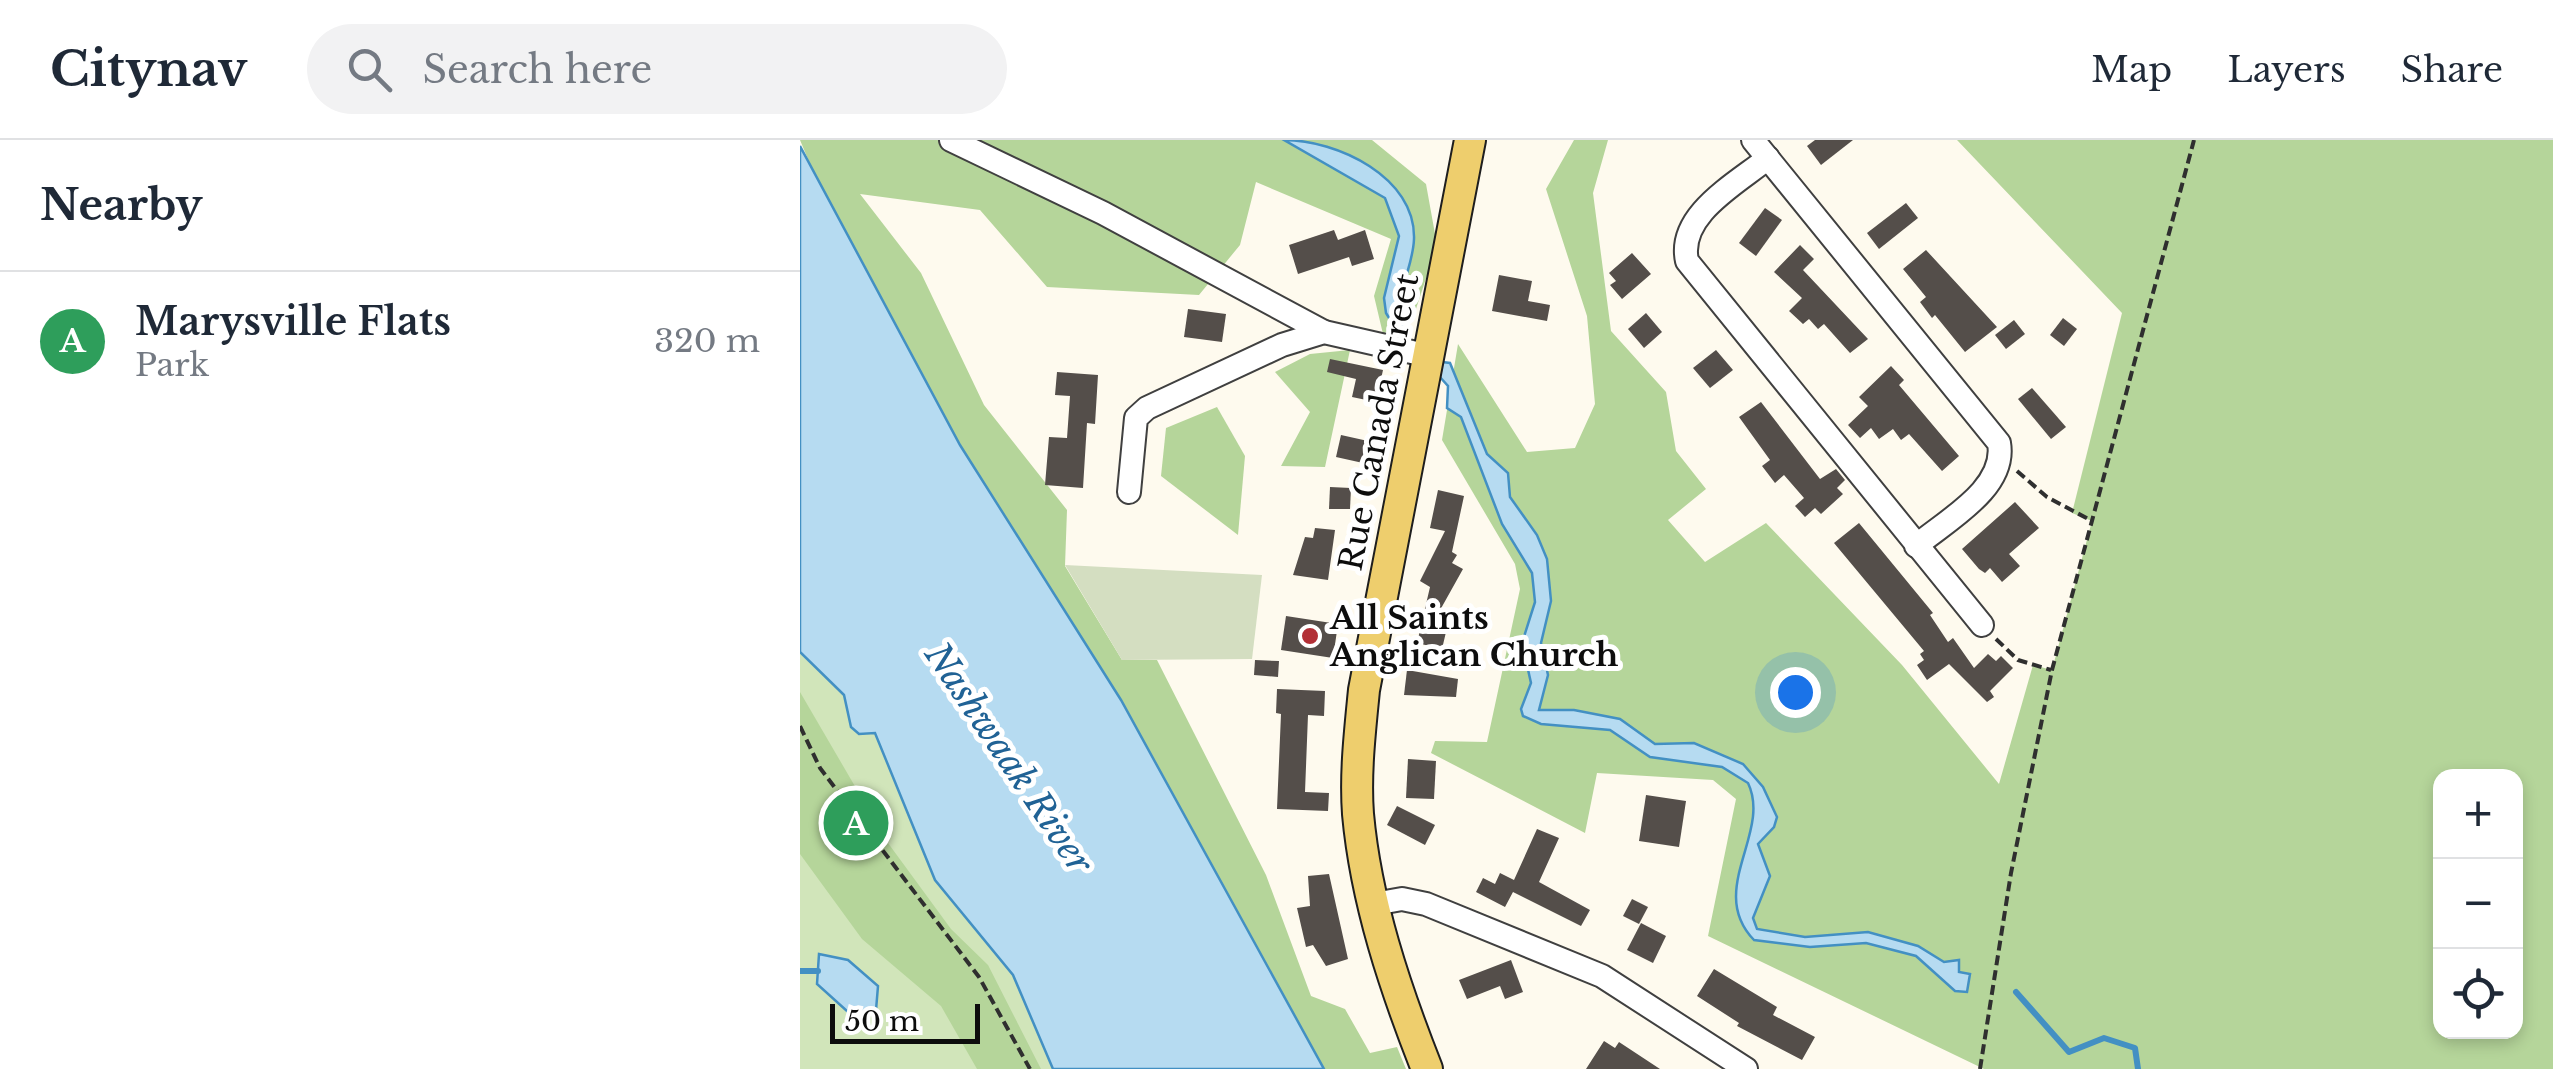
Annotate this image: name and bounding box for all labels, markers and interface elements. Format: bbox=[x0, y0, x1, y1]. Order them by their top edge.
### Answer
search box bbox=[307, 24, 1007, 114]
text: Citynav bbox=[50, 39, 247, 99]
icon: search bbox=[342, 42, 397, 97]
text: Search here bbox=[422, 46, 652, 93]
text: Map bbox=[2091, 48, 2172, 91]
text: Layers bbox=[2227, 48, 2346, 91]
text: Share bbox=[2401, 48, 2503, 91]
text: Nearby bbox=[40, 179, 203, 231]
street label: Rue Canada Street bbox=[1331, 270, 1427, 574]
text: Marysville Flats bbox=[135, 298, 451, 345]
text: A bbox=[60, 321, 85, 361]
text: 320 m bbox=[654, 321, 760, 361]
text: Park bbox=[135, 345, 209, 385]
place label: All Saints Anglican Church bbox=[1329, 598, 1618, 675]
marker: All Saints Anglican Church bbox=[1299, 625, 1321, 647]
water label: Nashwaak River bbox=[915, 634, 1103, 883]
your location bbox=[1770, 667, 1821, 718]
map controls bbox=[2433, 769, 2523, 1039]
button: + bbox=[2433, 769, 2523, 859]
pin: A bbox=[823, 786, 888, 860]
button: − bbox=[2433, 859, 2523, 949]
button: locate bbox=[2433, 949, 2523, 1039]
scale bar bbox=[830, 999, 980, 1044]
text: 50 m bbox=[845, 1004, 919, 1039]

